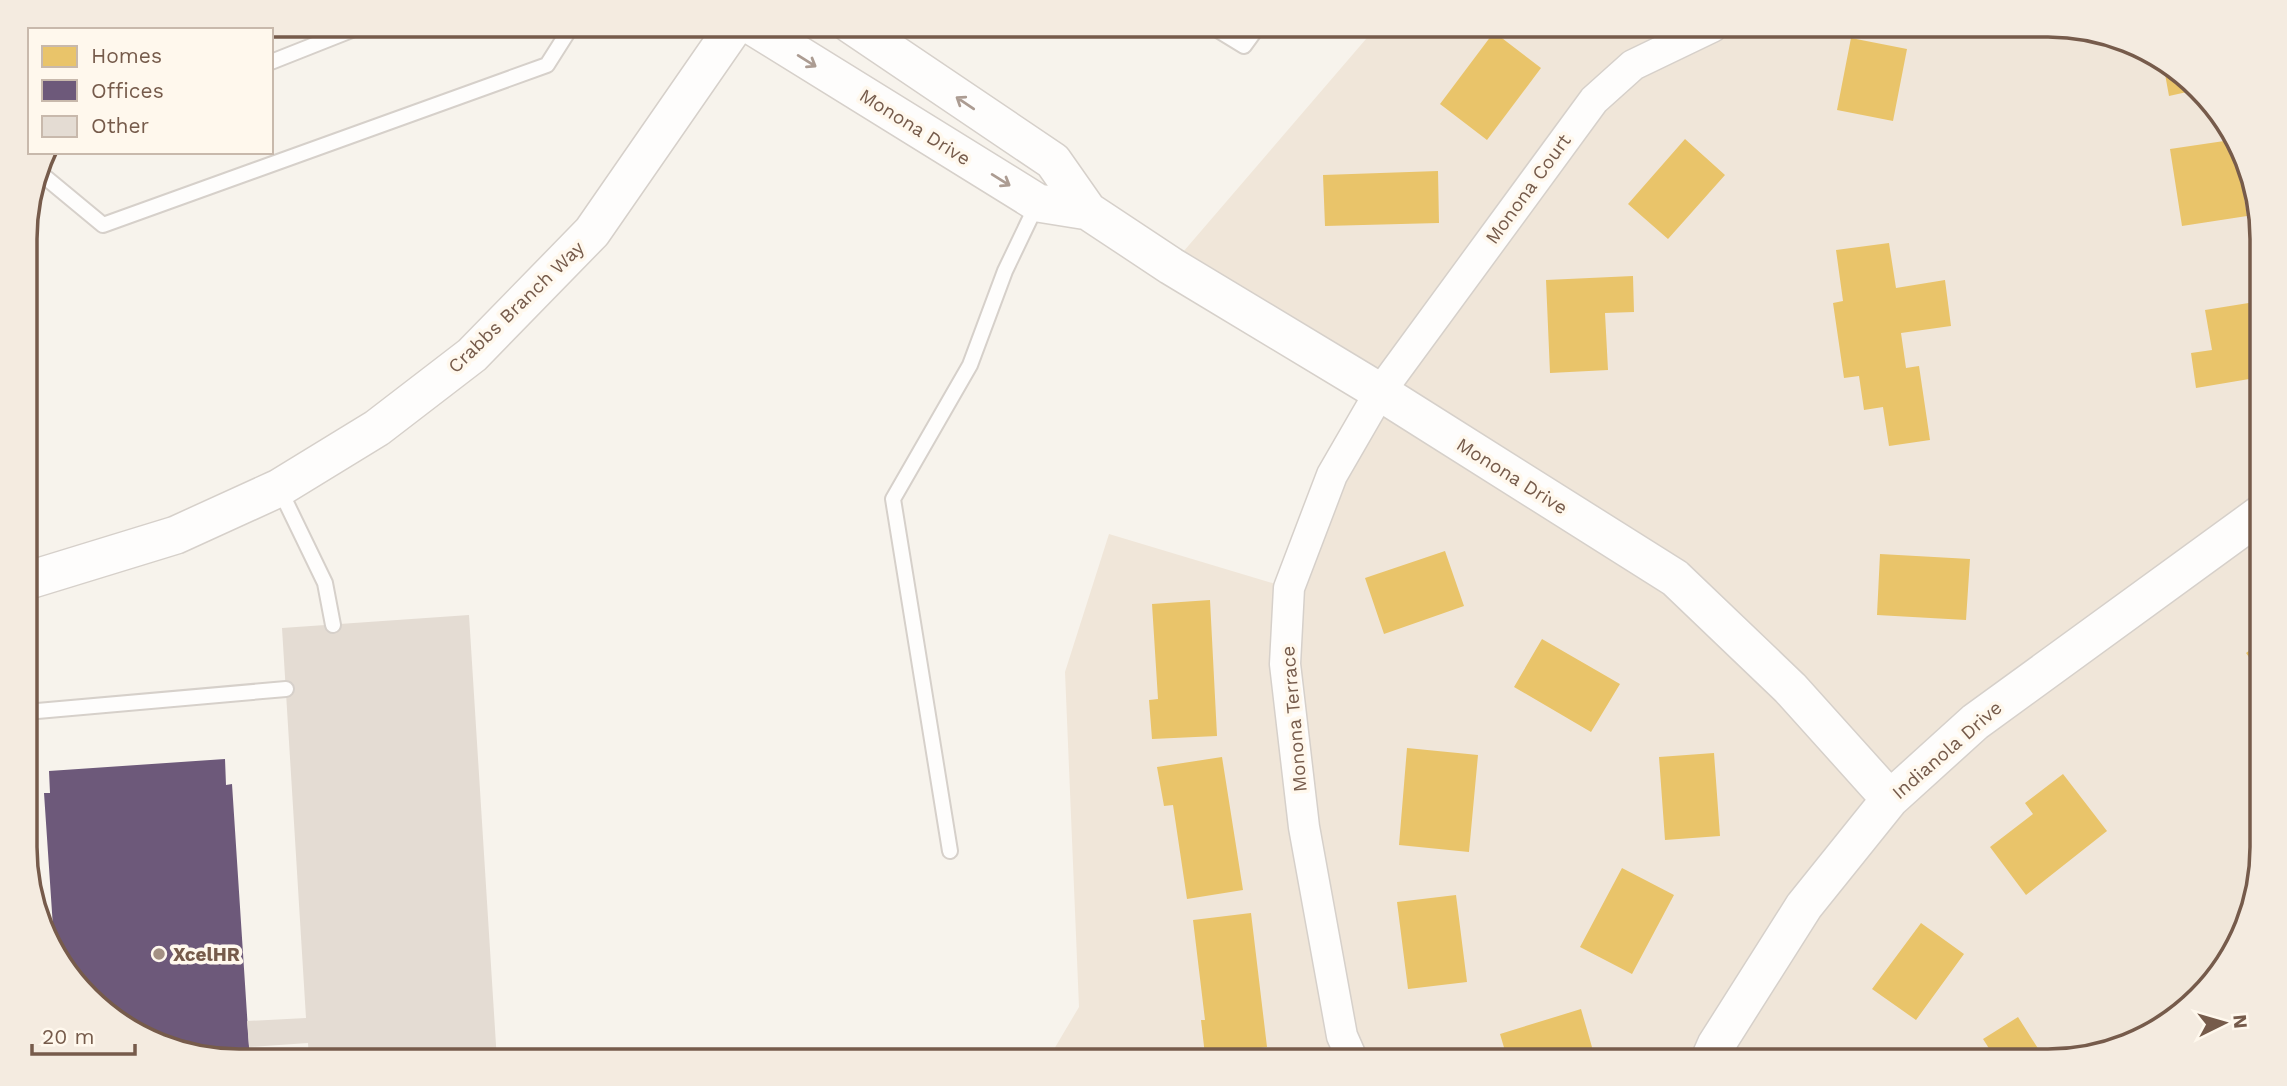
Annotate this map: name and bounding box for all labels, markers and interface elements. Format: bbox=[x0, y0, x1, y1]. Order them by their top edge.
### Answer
legend bbox=[28, 28, 273, 154]
text: Homes bbox=[91, 43, 162, 68]
one-way arrow bbox=[797, 54, 817, 68]
text: Offices bbox=[91, 78, 164, 103]
street label: Monona Drive bbox=[855, 84, 975, 170]
one-way arrow bbox=[956, 95, 975, 110]
text: Other bbox=[91, 113, 150, 138]
street label: Monona Court bbox=[1480, 129, 1576, 249]
one-way arrow bbox=[990, 174, 1010, 188]
street label: Crabbs Branch Way bbox=[443, 236, 589, 378]
street label: Monona Drive bbox=[1452, 433, 1572, 519]
street label: Monona Terrace bbox=[1276, 645, 1312, 793]
street label: Indianola Drive bbox=[1887, 696, 2007, 804]
place label: XcelHR bbox=[173, 943, 240, 966]
marker: XcelHR bbox=[151, 946, 167, 962]
north arrow bbox=[2189, 988, 2259, 1058]
scale bar bbox=[32, 1012, 135, 1056]
text: N bbox=[2228, 1014, 2253, 1030]
text: 20 m bbox=[42, 1024, 94, 1049]

